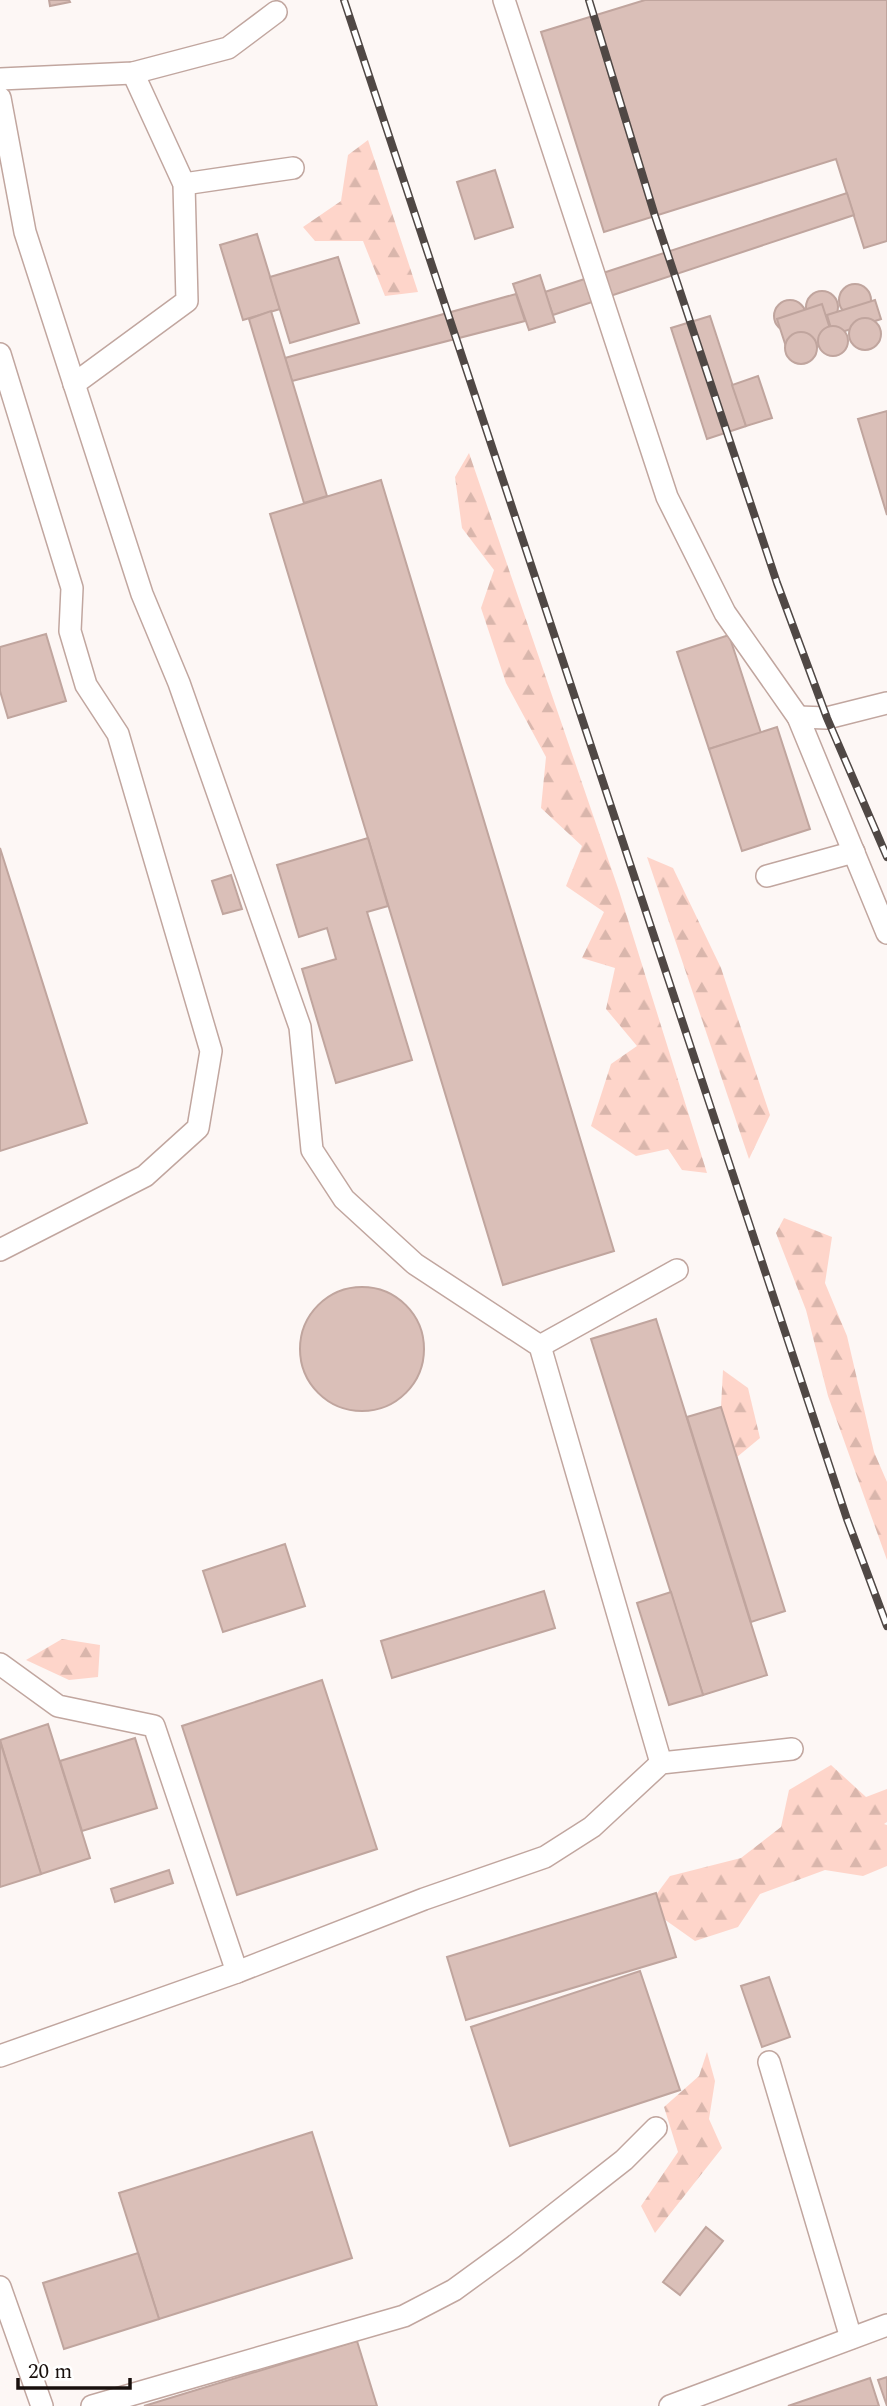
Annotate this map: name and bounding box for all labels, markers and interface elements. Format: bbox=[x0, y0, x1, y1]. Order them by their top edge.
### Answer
scale bar bbox=[18, 2346, 130, 2390]
text: 20 m bbox=[28, 2356, 72, 2388]

